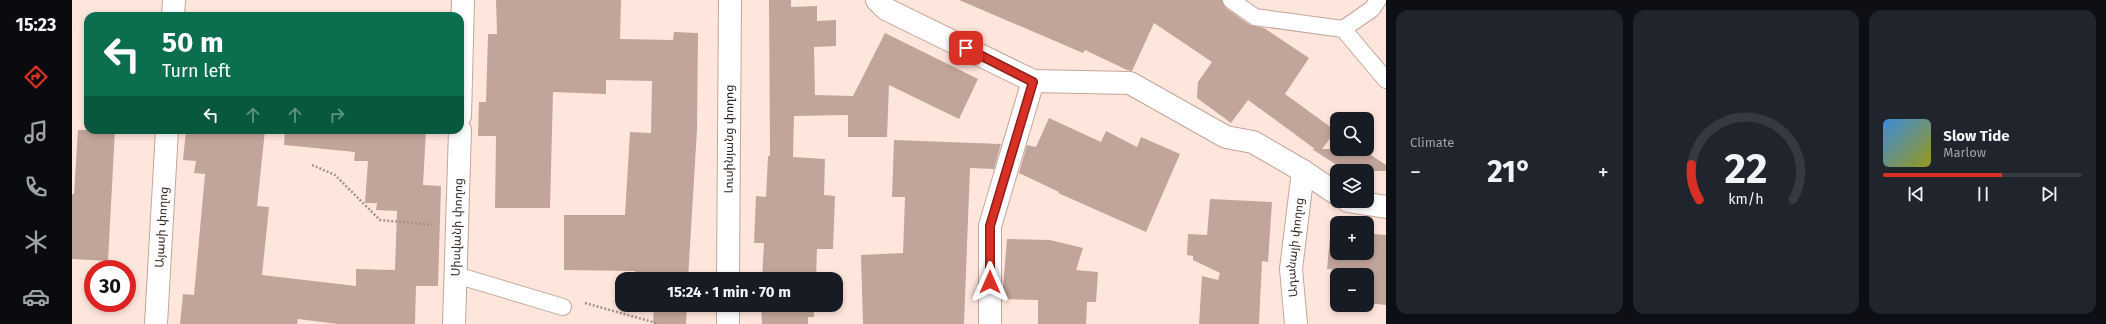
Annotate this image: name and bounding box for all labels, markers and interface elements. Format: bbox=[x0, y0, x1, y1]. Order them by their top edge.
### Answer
text: 15:23 bbox=[16, 14, 56, 36]
text: 50 m bbox=[162, 26, 224, 59]
icon: left bbox=[96, 28, 148, 80]
pin bbox=[949, 31, 983, 65]
icon: arrive bbox=[955, 37, 977, 59]
text: Turn left bbox=[162, 60, 231, 82]
icon: directions bbox=[22, 63, 50, 91]
street label: Լուսինյանց փողոց bbox=[722, 85, 736, 193]
icon: left bbox=[200, 104, 222, 126]
icon: ahead bbox=[242, 104, 264, 126]
icon: ahead bbox=[284, 104, 306, 126]
icon: right bbox=[326, 104, 348, 126]
map controls bbox=[1330, 112, 1374, 312]
button: search bbox=[1330, 112, 1374, 156]
icon: music bbox=[22, 118, 50, 146]
text: Slow Tide bbox=[1943, 127, 2009, 145]
text: Climate bbox=[1410, 135, 1454, 150]
text: 22 bbox=[1724, 144, 1767, 194]
text: Marlow bbox=[1943, 145, 1986, 160]
text: 21° bbox=[1487, 154, 1532, 190]
text: − bbox=[1410, 159, 1421, 186]
text: + bbox=[1598, 159, 1609, 186]
button: layers bbox=[1330, 164, 1374, 208]
icon: phone bbox=[22, 173, 50, 201]
street label: Սիսվանի փողոց bbox=[448, 178, 466, 276]
icon: previous bbox=[1905, 183, 1927, 205]
icon: pause bbox=[1972, 183, 1994, 205]
icon: next bbox=[2038, 183, 2060, 205]
street label: Այասի փողոց bbox=[152, 186, 171, 268]
text: km/h bbox=[1728, 191, 1764, 208]
street label: Ադանայի փողոց bbox=[1284, 197, 1307, 298]
button: + bbox=[1330, 216, 1374, 260]
icon: climate bbox=[22, 228, 50, 256]
speed limit sign: 30 bbox=[84, 260, 136, 312]
position arrow bbox=[969, 261, 1011, 303]
button: − bbox=[1330, 268, 1374, 312]
icon: car bbox=[22, 283, 50, 311]
text: 15:24 · 1 min · 70 m bbox=[667, 283, 791, 301]

